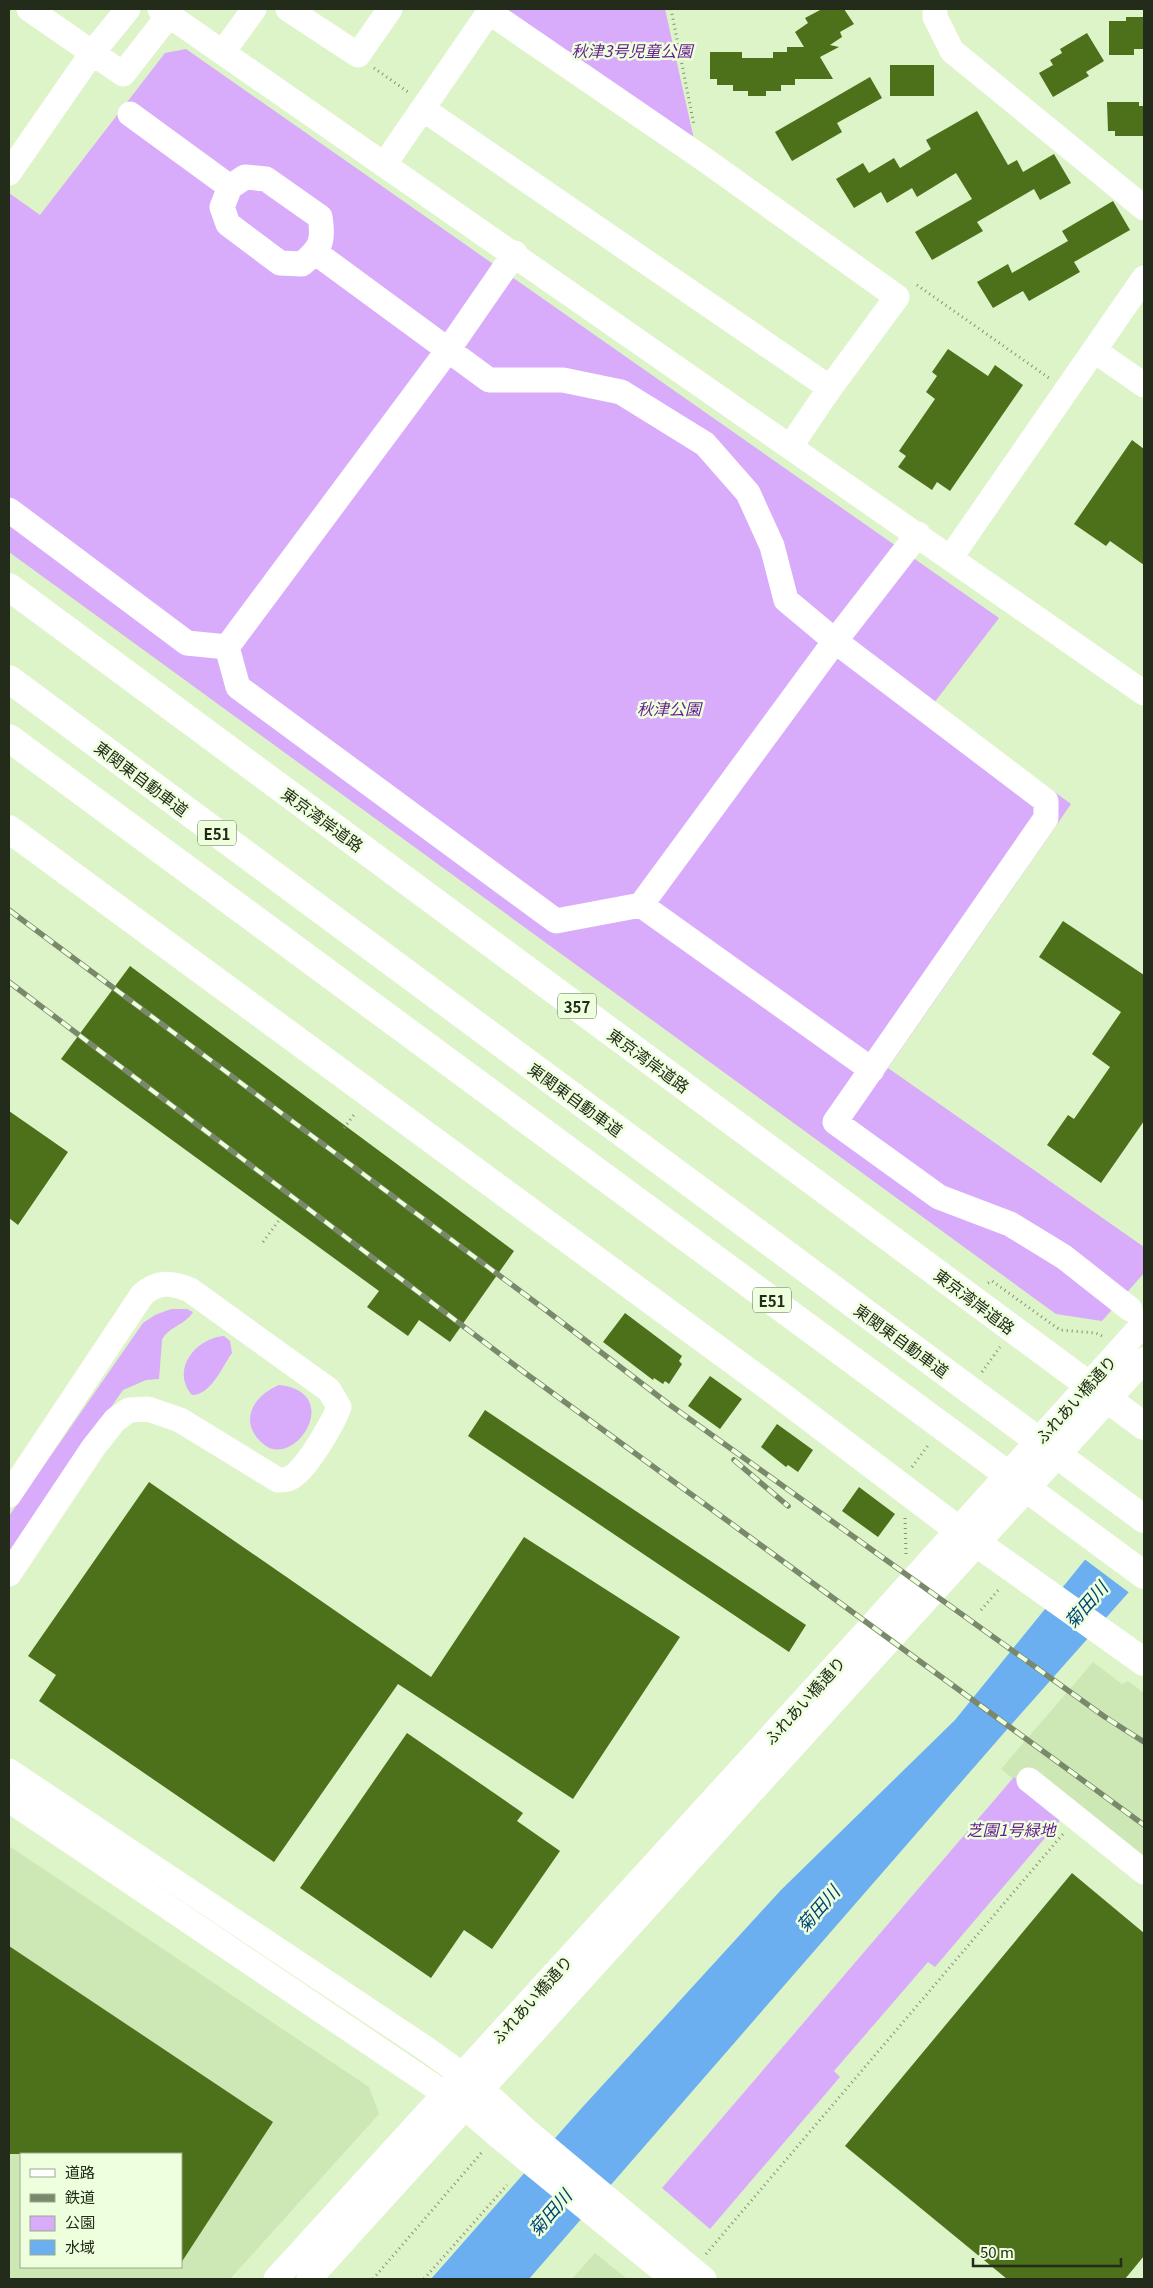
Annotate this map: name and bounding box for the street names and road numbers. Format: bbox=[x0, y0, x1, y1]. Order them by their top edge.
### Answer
street label: 東関東自動車道 bbox=[90, 735, 194, 821]
street label: 東京湾岸道路 bbox=[277, 781, 369, 857]
road number: E51 bbox=[198, 820, 236, 846]
road number: 357 bbox=[558, 994, 596, 1018]
street label: 東京湾岸道路 bbox=[603, 1022, 695, 1098]
street label: 東関東自動車道 bbox=[524, 1056, 628, 1142]
street label: 東京湾岸道路 bbox=[929, 1263, 1021, 1339]
road number: E51 bbox=[753, 1288, 791, 1312]
street label: 東関東自動車道 bbox=[850, 1297, 954, 1383]
street label: ふれあい橋通り bbox=[1029, 1349, 1121, 1449]
street label: ふれあい橋通り bbox=[758, 1650, 850, 1750]
street label: ふれあい橋通り bbox=[485, 1949, 577, 2049]

